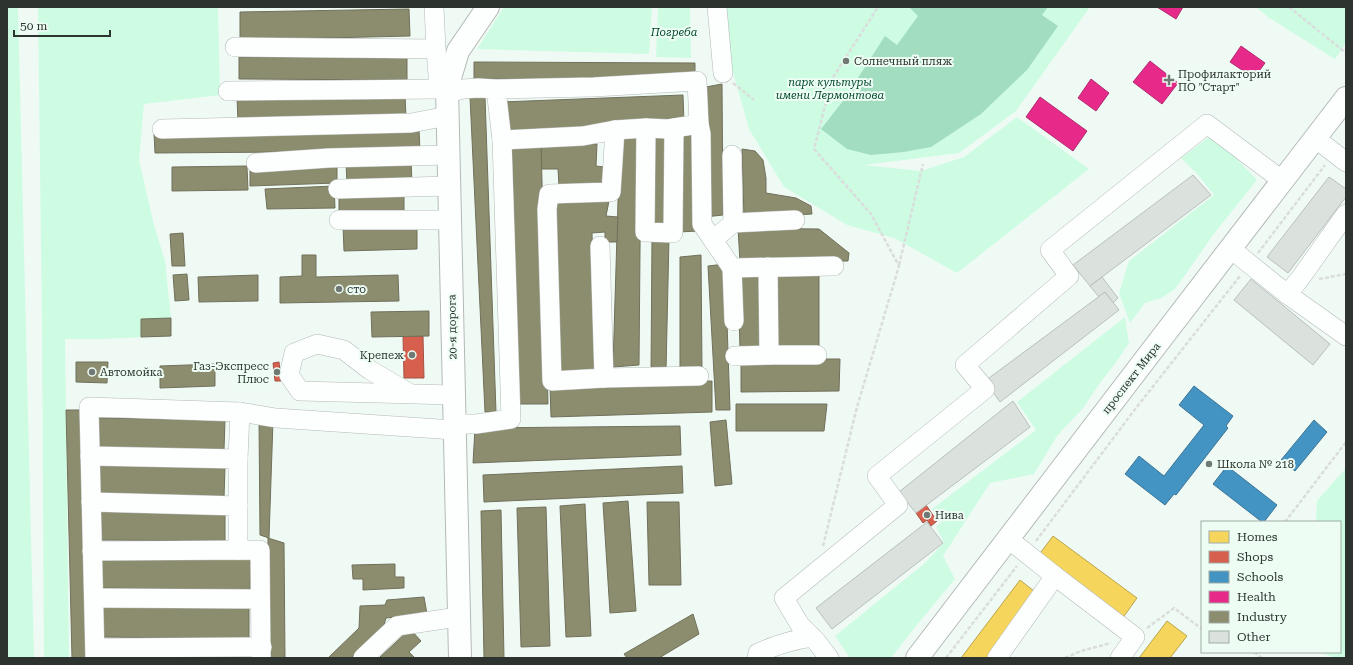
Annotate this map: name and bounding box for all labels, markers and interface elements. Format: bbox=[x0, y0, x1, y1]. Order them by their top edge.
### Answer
scale bar bbox=[14, 12, 110, 38]
text: 50 m bbox=[20, 19, 47, 33]
park label: Погреба bbox=[650, 26, 698, 39]
place label: Солнечный пляж bbox=[854, 55, 952, 68]
marker: Солнечный пляж bbox=[841, 56, 851, 66]
place label: Профилакторий ПО "Старт" bbox=[1178, 68, 1271, 94]
marker: Профилакторий ПО "Старт" bbox=[1163, 74, 1175, 86]
park label: парк культуры имени Лермонтова bbox=[776, 76, 885, 102]
place label: сто bbox=[347, 283, 366, 296]
marker: сто bbox=[334, 284, 344, 294]
street label: 20-я дорога bbox=[445, 294, 460, 360]
street label: проспект Мира bbox=[1100, 340, 1163, 417]
place label: Крепеж bbox=[360, 349, 404, 362]
marker: Крепеж bbox=[407, 350, 417, 360]
place label: Газ-Экспресс Плюс bbox=[193, 360, 269, 386]
place label: Автомойка bbox=[100, 366, 162, 379]
marker: Автомойка bbox=[87, 367, 97, 377]
marker: Газ-Экспресс Плюс bbox=[272, 367, 282, 377]
place label: Школа № 218 bbox=[1217, 458, 1294, 471]
marker: Школа № 218 bbox=[1204, 459, 1214, 469]
place label: Нива bbox=[935, 509, 964, 522]
marker: Нива bbox=[922, 510, 932, 520]
legend bbox=[1201, 521, 1341, 653]
text: Homes bbox=[1237, 530, 1278, 544]
text: Shops bbox=[1237, 550, 1273, 564]
text: Schools bbox=[1237, 570, 1284, 584]
text: Health bbox=[1237, 590, 1276, 604]
text: Industry bbox=[1237, 610, 1288, 624]
text: Other bbox=[1237, 630, 1270, 644]

